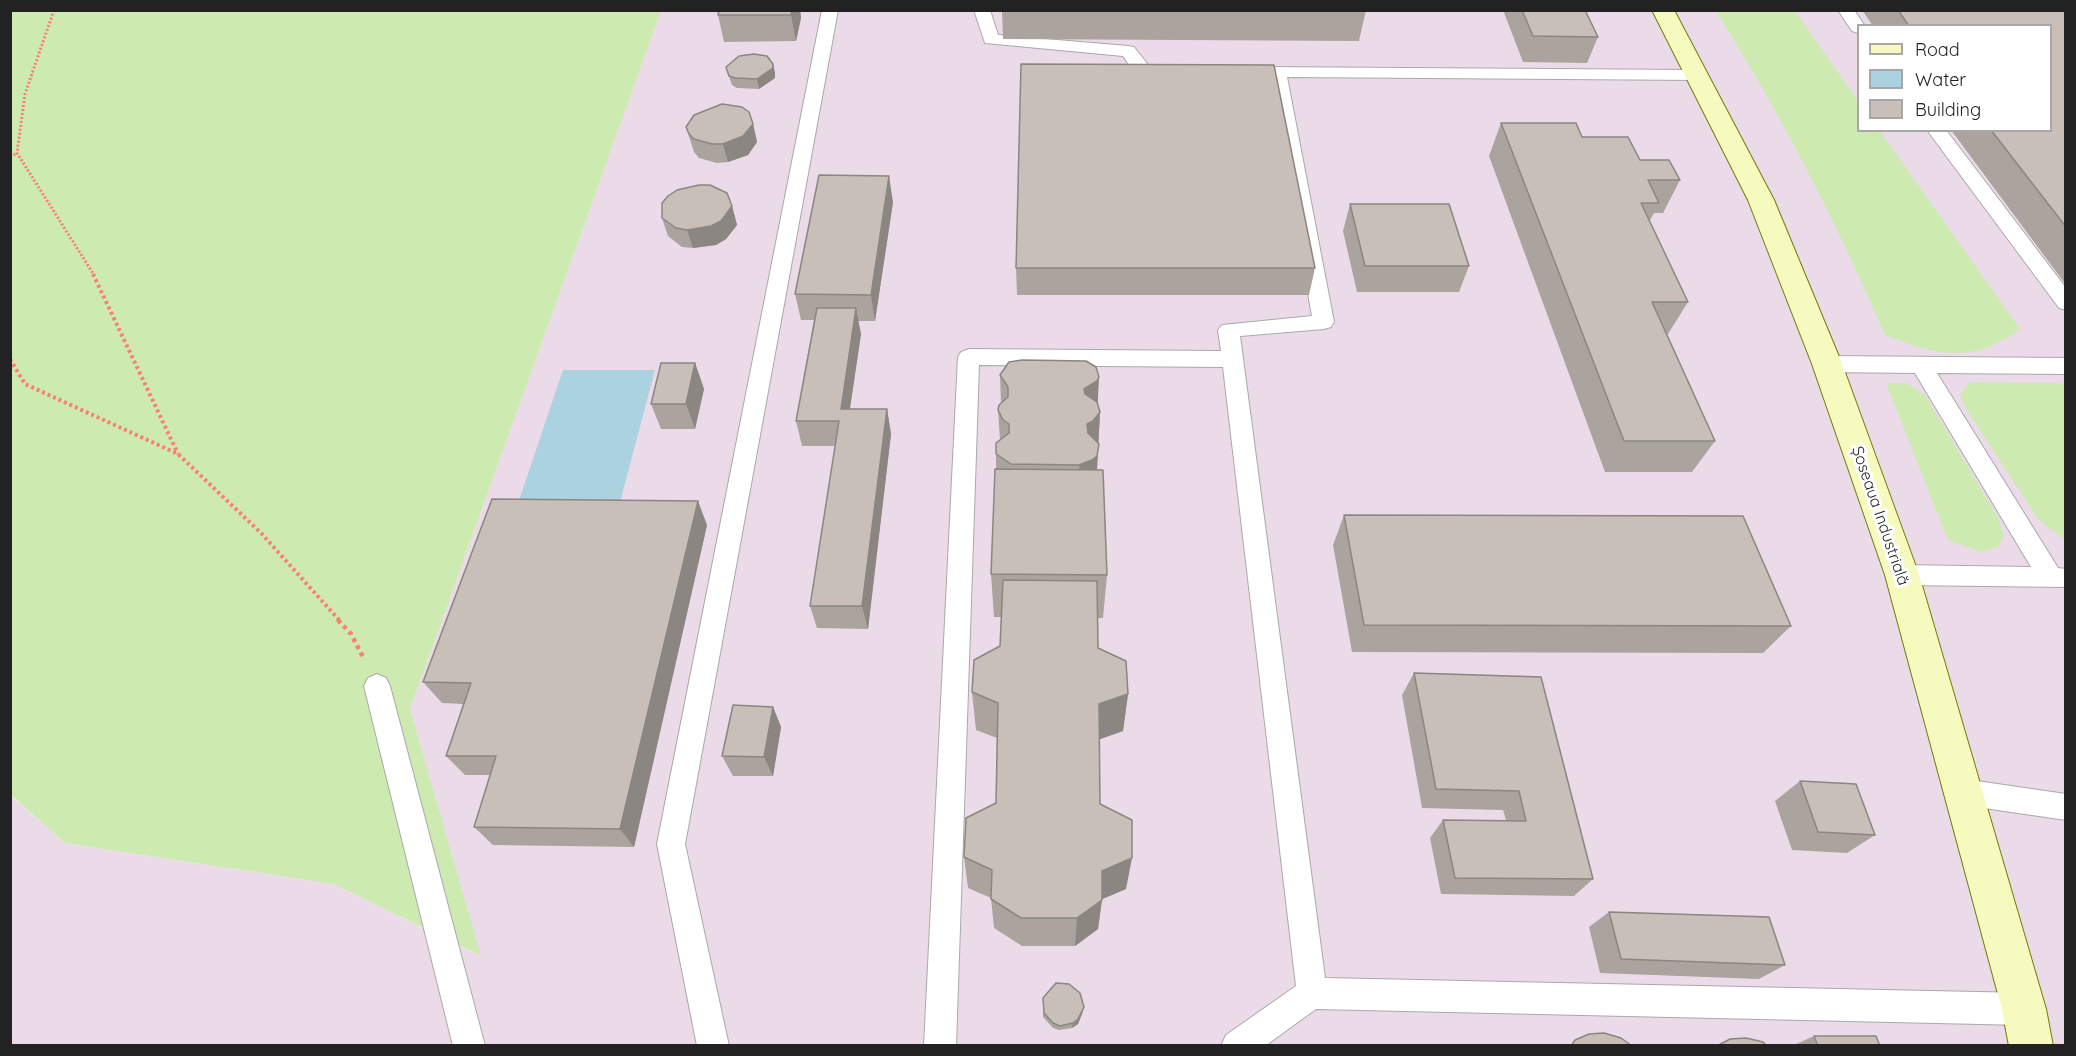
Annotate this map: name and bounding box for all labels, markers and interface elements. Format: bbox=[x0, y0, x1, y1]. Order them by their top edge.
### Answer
legend bbox=[1857, 24, 2052, 132]
text: Road bbox=[1915, 38, 1960, 61]
text: Water bbox=[1915, 68, 1966, 91]
text: Building bbox=[1915, 98, 1981, 121]
street label: Șoseaua Industrială bbox=[1847, 444, 1913, 588]

